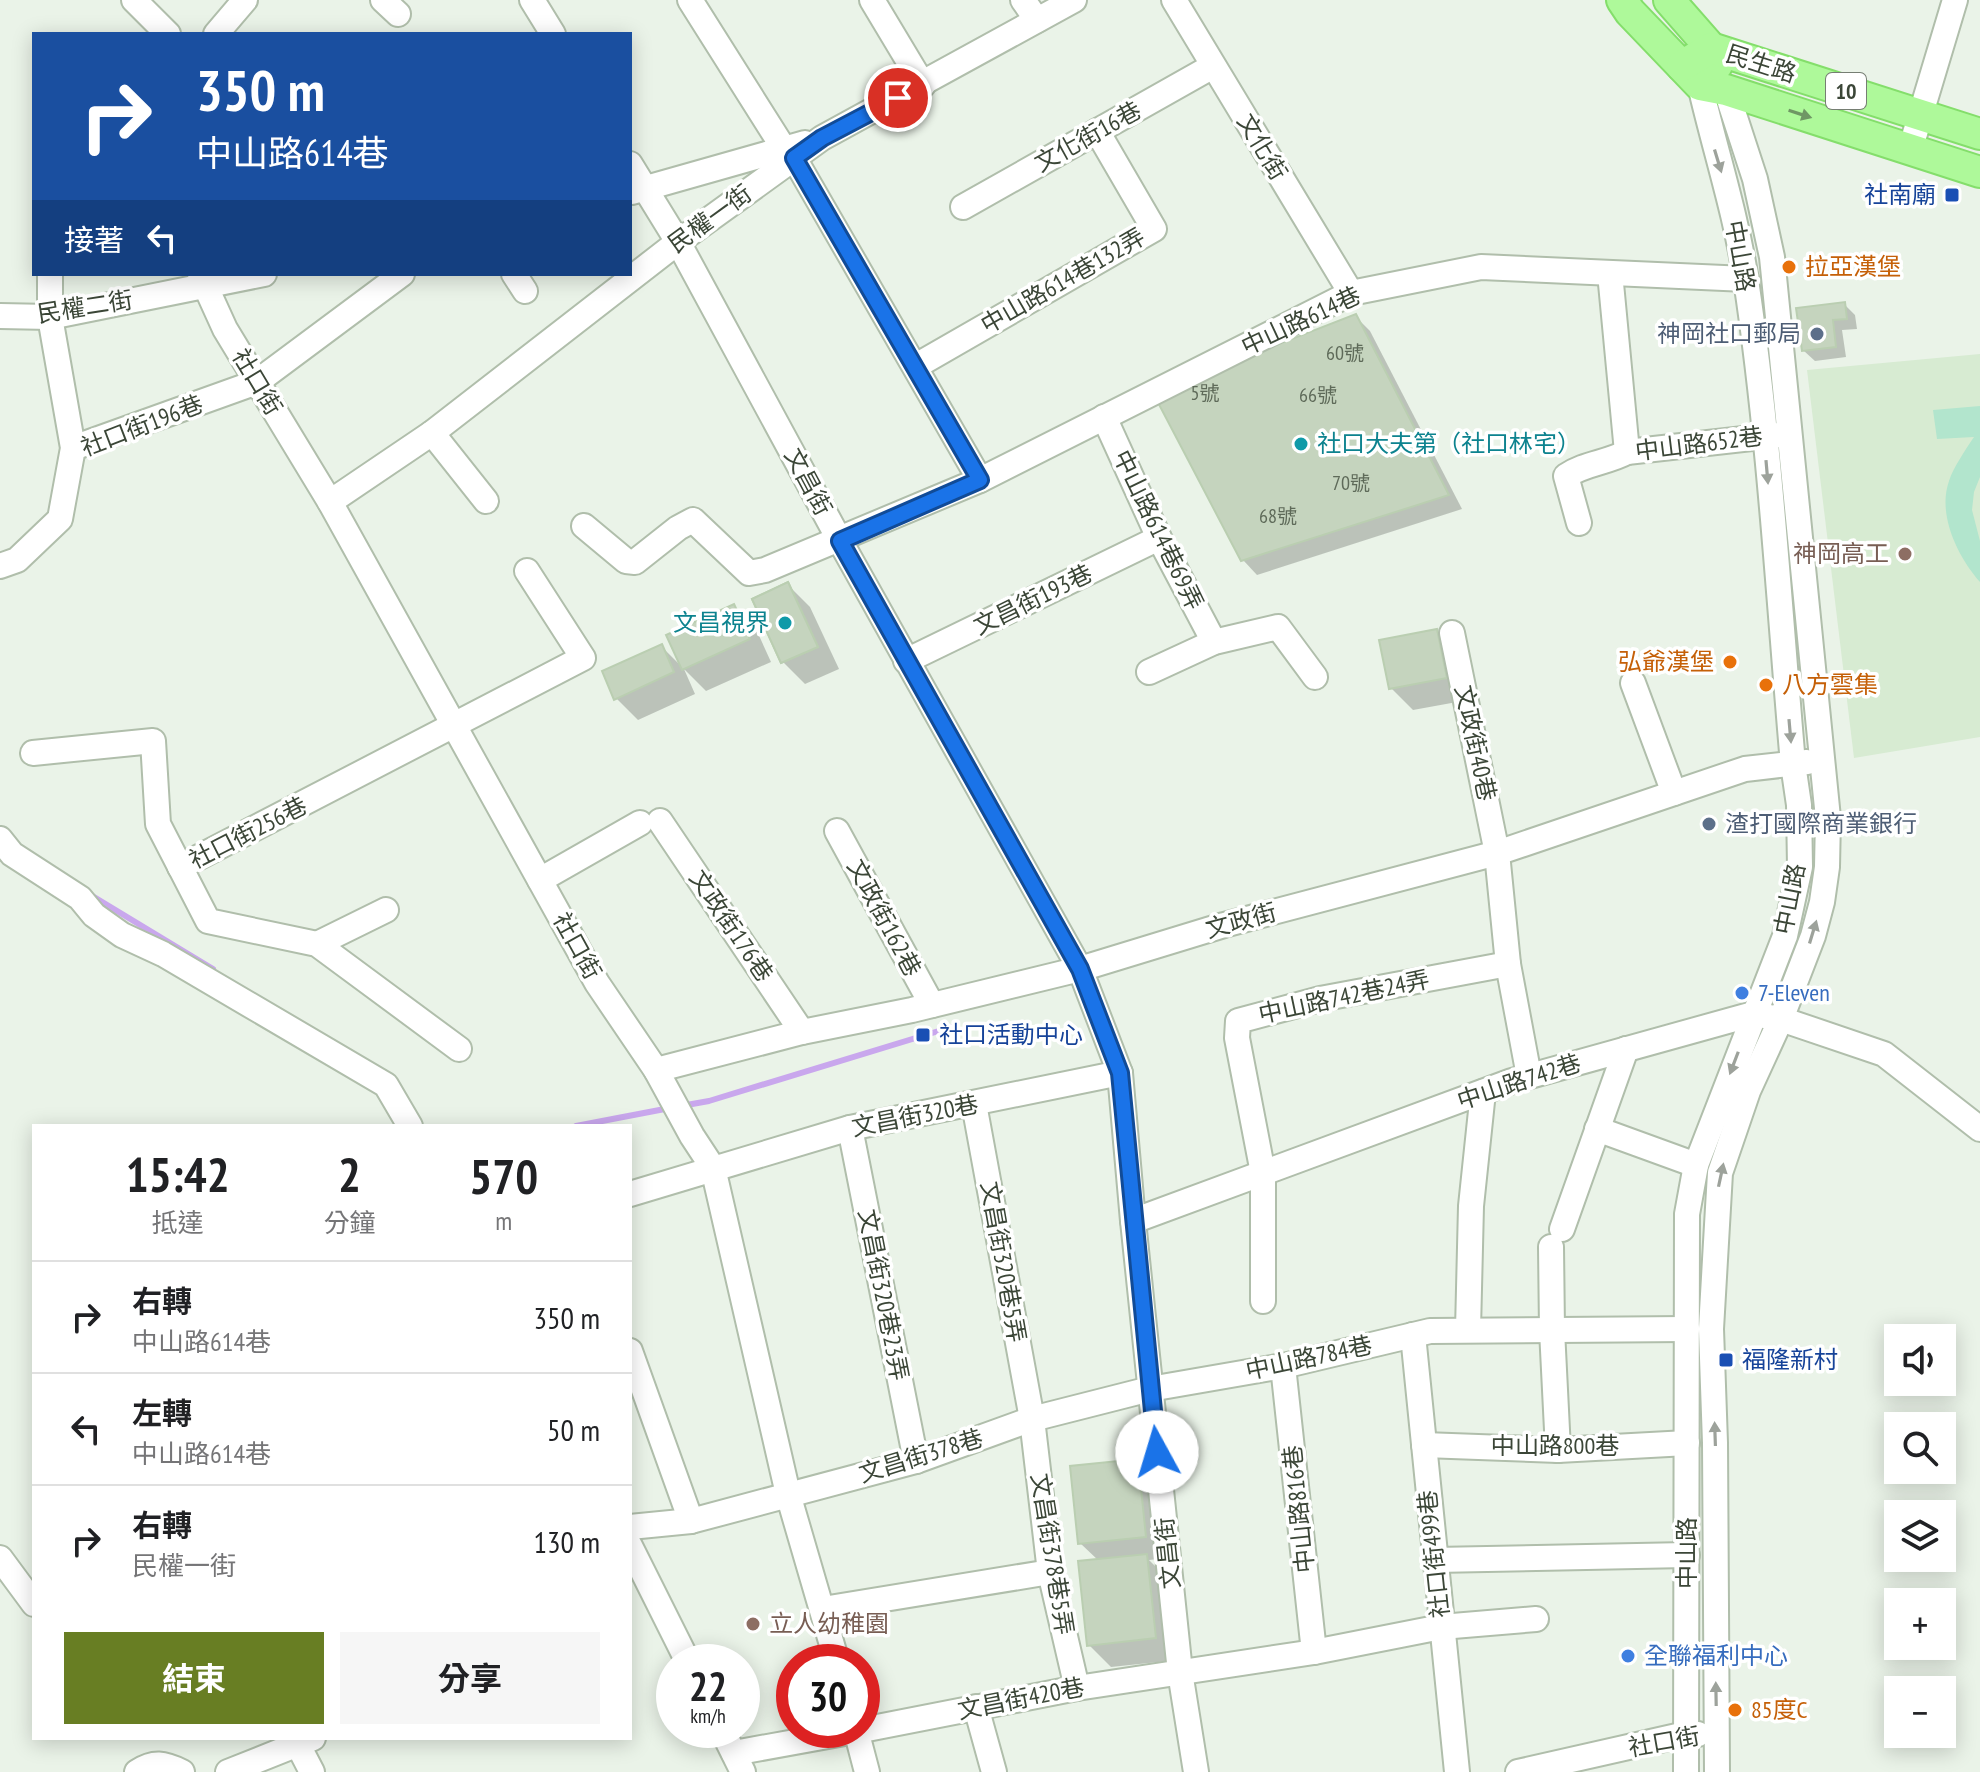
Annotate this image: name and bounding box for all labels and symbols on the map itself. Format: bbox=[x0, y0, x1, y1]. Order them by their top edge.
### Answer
street label: 民生路 bbox=[1722, 38, 1800, 89]
pin bbox=[864, 64, 932, 132]
road number: 10 bbox=[1826, 73, 1866, 109]
street label: 文化街16巷 bbox=[1029, 94, 1147, 179]
street label: 文化街 bbox=[1231, 108, 1294, 186]
one-way arrow bbox=[1788, 108, 1812, 121]
one-way arrow bbox=[1712, 149, 1725, 173]
street label: 民權一街 bbox=[662, 178, 758, 259]
place label: 社南廟 bbox=[1864, 179, 1936, 210]
marker: 社南廟 bbox=[1943, 186, 1961, 204]
street label: 中山路 bbox=[1719, 218, 1762, 294]
street label: 中山路614巷132弄 bbox=[975, 221, 1151, 340]
place label: 拉亞漢堡 bbox=[1805, 251, 1901, 282]
marker: 拉亞漢堡 bbox=[1780, 258, 1798, 276]
street label: 中山路614巷 bbox=[1236, 279, 1366, 362]
street label: 民權二街 bbox=[35, 284, 135, 329]
place label: 神岡社口郵局 bbox=[1657, 318, 1801, 349]
marker: 神岡社口郵局 bbox=[1808, 325, 1826, 343]
house number: 60號 bbox=[1326, 340, 1364, 366]
street label: 社口街 bbox=[226, 343, 289, 421]
house number: 5號 bbox=[1191, 380, 1220, 406]
house number: 66號 bbox=[1299, 382, 1337, 408]
street label: 社口街196巷 bbox=[76, 388, 207, 463]
street label: 中山路652巷 bbox=[1633, 420, 1765, 467]
place label: 社口大夫第（社口林宅） bbox=[1317, 428, 1581, 459]
marker: 社口大夫第（社口林宅） bbox=[1292, 435, 1310, 453]
street label: 文昌街 bbox=[778, 443, 839, 521]
street label: 中山路614巷69弄 bbox=[1106, 445, 1211, 615]
one-way arrow bbox=[1761, 460, 1774, 485]
house number: 70號 bbox=[1332, 470, 1370, 496]
house number: 68號 bbox=[1259, 503, 1297, 529]
place label: 神岡高工 bbox=[1793, 538, 1889, 569]
marker: 神岡高工 bbox=[1896, 545, 1914, 563]
street label: 文昌街193巷 bbox=[968, 557, 1097, 642]
place label: 文昌視界 bbox=[673, 607, 769, 638]
marker: 文昌視界 bbox=[776, 614, 794, 632]
place label: 弘爺漢堡 bbox=[1618, 646, 1714, 677]
marker: 弘爺漢堡 bbox=[1721, 653, 1739, 671]
place label: 八方雲集 bbox=[1782, 669, 1878, 700]
marker: 八方雲集 bbox=[1757, 676, 1775, 694]
street label: 文政街40巷 bbox=[1448, 682, 1503, 804]
one-way arrow bbox=[1784, 719, 1797, 744]
street label: 社口街256巷 bbox=[184, 790, 312, 876]
place label: 渣打國際商業銀行 bbox=[1725, 808, 1917, 839]
marker: 渣打國際商業銀行 bbox=[1700, 815, 1718, 833]
street label: 文政街162巷 bbox=[841, 854, 928, 982]
street label: 中山路 bbox=[1767, 861, 1812, 937]
street label: 文政街176巷 bbox=[683, 864, 780, 988]
street label: 文政街 bbox=[1202, 896, 1280, 945]
street label: 社口街 bbox=[546, 907, 608, 985]
one-way arrow bbox=[1808, 920, 1820, 944]
street label: 中山路742巷24弄 bbox=[1256, 963, 1432, 1030]
place label: 7-Eleven bbox=[1758, 977, 1830, 1008]
marker: 7-Eleven bbox=[1733, 984, 1751, 1002]
place label: 社口活動中心 bbox=[939, 1019, 1083, 1050]
marker: 社口活動中心 bbox=[914, 1026, 932, 1044]
street label: 中山路742巷 bbox=[1453, 1047, 1585, 1116]
one-way arrow bbox=[1727, 1051, 1740, 1075]
street label: 文昌街320巷 bbox=[849, 1088, 981, 1143]
one-way arrow bbox=[1715, 1162, 1728, 1187]
street label: 文昌街320巷5弄 bbox=[974, 1179, 1033, 1345]
street label: 文昌街320巷23弄 bbox=[852, 1207, 915, 1383]
street label: 中山路784巷 bbox=[1243, 1329, 1375, 1386]
place label: 福隆新村 bbox=[1742, 1344, 1838, 1375]
marker: 福隆新村 bbox=[1717, 1351, 1735, 1369]
position arrow bbox=[1115, 1410, 1199, 1494]
one-way arrow bbox=[1708, 1421, 1721, 1446]
street label: 文昌街378巷 bbox=[855, 1422, 987, 1489]
street label: 中山路800巷 bbox=[1491, 1430, 1619, 1461]
street label: 中山路816巷 bbox=[1276, 1444, 1321, 1575]
street label: 文昌街378巷5弄 bbox=[1024, 1471, 1081, 1637]
street label: 社口街499巷 bbox=[1411, 1489, 1456, 1620]
street label: 文昌街 bbox=[1148, 1516, 1187, 1590]
street label: 中山路 bbox=[1671, 1517, 1702, 1589]
place label: 立人幼稚園 bbox=[769, 1608, 889, 1639]
marker: 立人幼稚園 bbox=[744, 1615, 762, 1633]
place label: 全聯福利中心 bbox=[1644, 1640, 1788, 1671]
speed limit sign: 30 bbox=[776, 1644, 880, 1748]
marker: 全聯福利中心 bbox=[1619, 1647, 1637, 1665]
street label: 文昌街420巷 bbox=[955, 1671, 1087, 1726]
one-way arrow bbox=[1710, 1681, 1723, 1706]
place label: 85度C bbox=[1751, 1694, 1808, 1725]
marker: 85度C bbox=[1726, 1701, 1744, 1719]
street label: 社口街 bbox=[1626, 1720, 1702, 1763]

